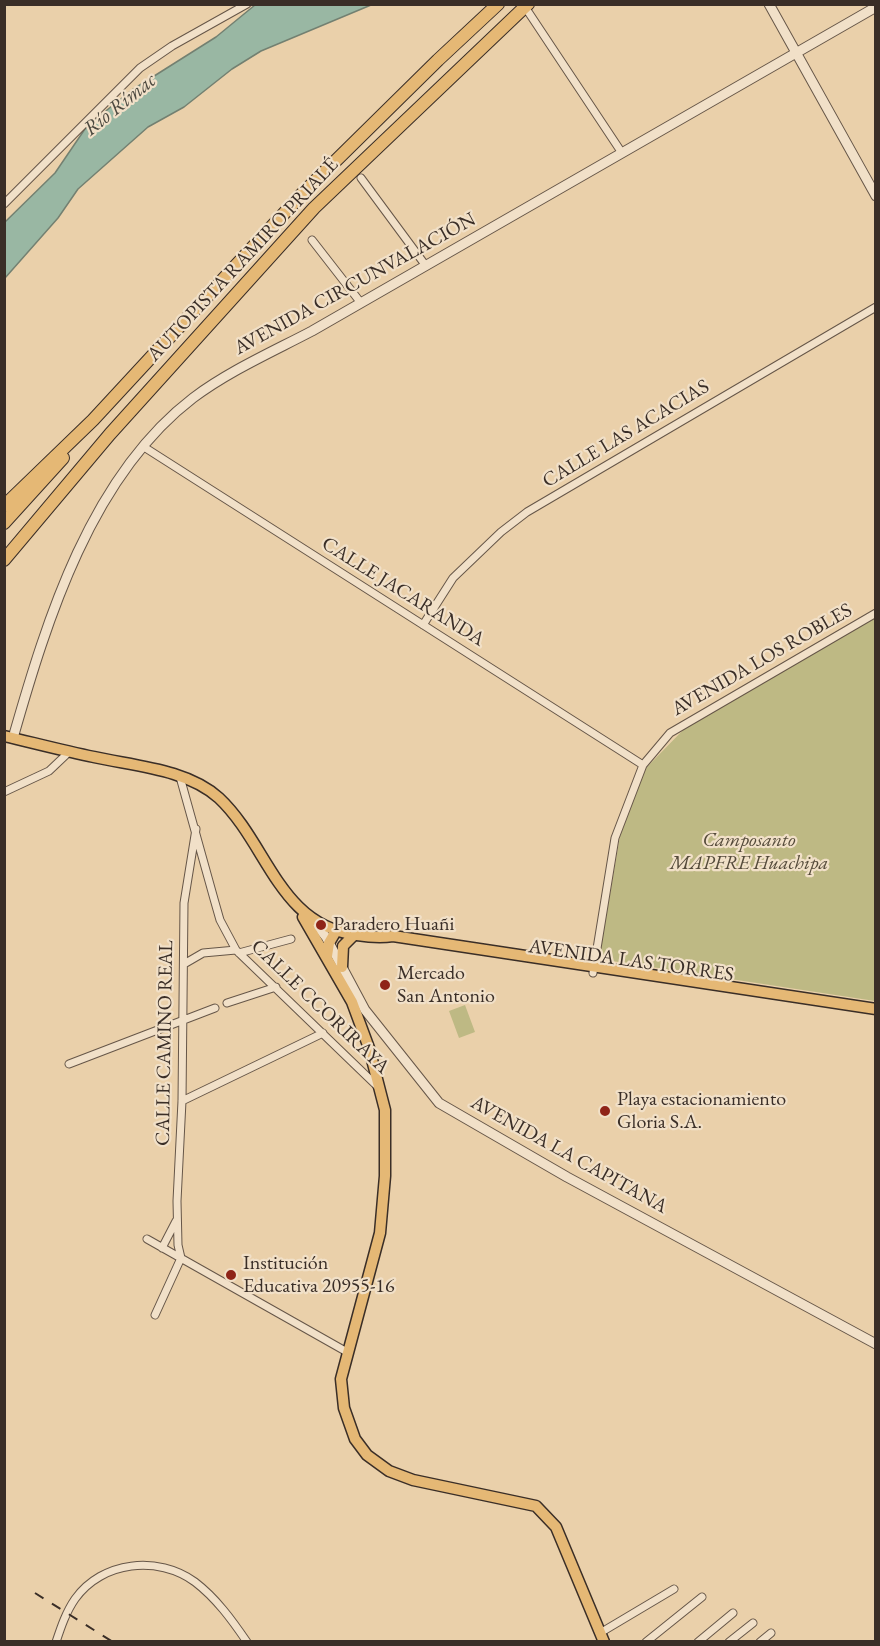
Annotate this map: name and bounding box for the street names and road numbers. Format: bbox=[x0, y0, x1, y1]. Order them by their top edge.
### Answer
street label: AUTOPISTA RAMIRO PRIALÉ bbox=[142, 153, 344, 367]
street label: AVENIDA CIRCUNVALACIÓN bbox=[230, 207, 480, 361]
street label: CALLE LAS ACACIAS bbox=[538, 375, 714, 493]
street label: CALLE JACARANDA bbox=[317, 532, 489, 652]
street label: AVENIDA LOS ROBLES bbox=[667, 598, 857, 722]
street label: CALLE CCORIRAYA bbox=[246, 935, 394, 1079]
street label: AVENIDA LAS TORRES bbox=[527, 935, 735, 987]
street label: CALLE CAMINO REAL bbox=[151, 940, 179, 1146]
street label: AVENIDA LA CAPITANA bbox=[466, 1091, 672, 1219]

